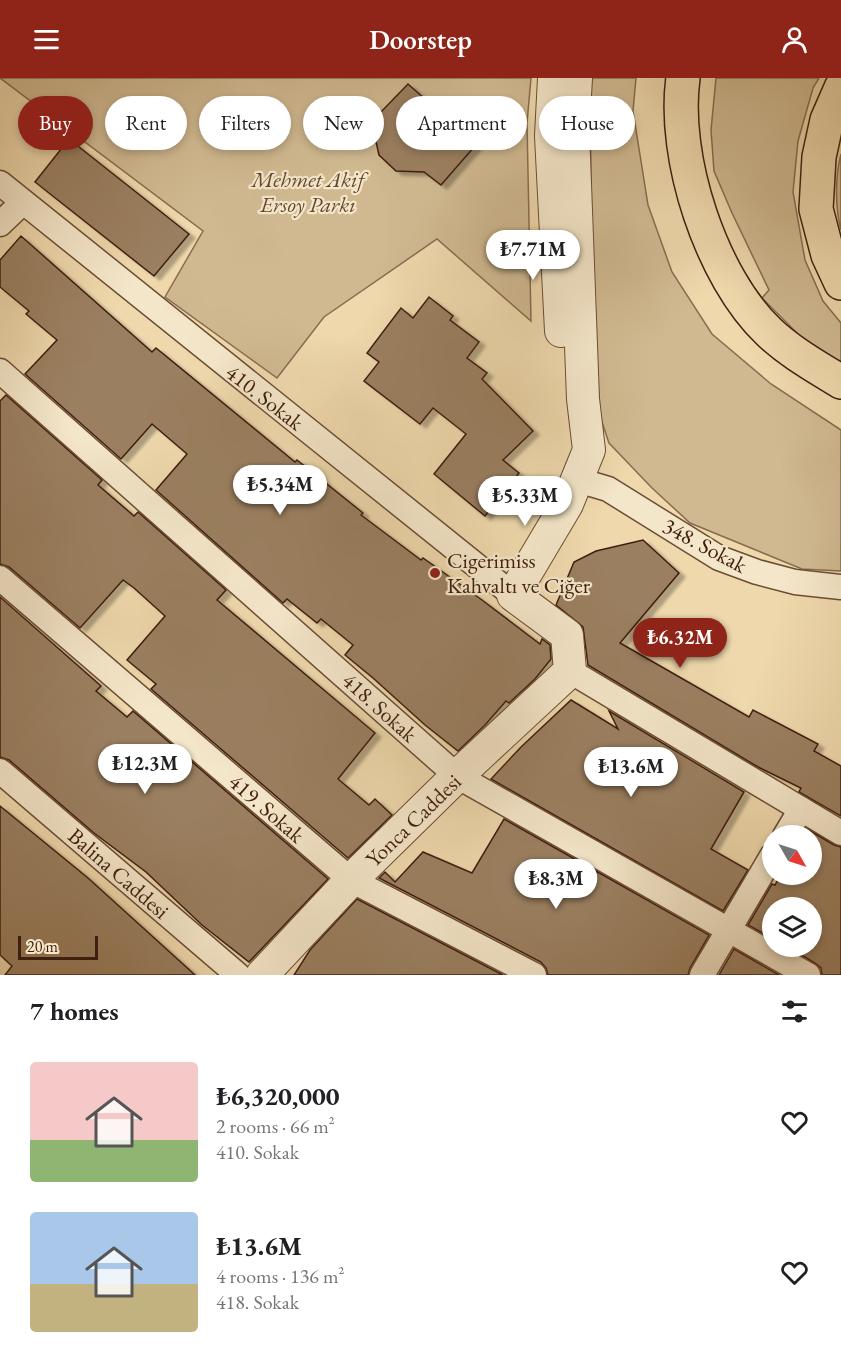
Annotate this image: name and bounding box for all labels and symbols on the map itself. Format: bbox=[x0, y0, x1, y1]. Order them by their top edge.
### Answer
park label: Mehmet Akif Ersoy Parkı bbox=[249, 165, 370, 219]
pin: ₺7.71M bbox=[484, 230, 582, 281]
street label: 410. Sokak bbox=[220, 358, 310, 437]
pin: ₺5.34M bbox=[231, 465, 329, 516]
pin: ₺5.33M bbox=[476, 476, 574, 527]
street label: 348. Sokak bbox=[658, 511, 752, 580]
place label: Cigerimiss Kahvaltı ve Ciğer bbox=[447, 546, 591, 600]
marker: Cigerimiss Kahvaltı ve Ciğer bbox=[428, 566, 442, 580]
pin: ₺6.32M bbox=[631, 618, 729, 669]
street label: 418. Sokak bbox=[336, 666, 424, 749]
pin: ₺12.3M bbox=[96, 744, 194, 795]
pin: ₺13.6M bbox=[582, 747, 680, 798]
street label: 419. Sokak bbox=[223, 767, 311, 850]
street label: Yonca Caddesi bbox=[359, 767, 468, 873]
street label: Balina Caddesi bbox=[62, 821, 175, 925]
north arrow bbox=[762, 825, 822, 885]
pin: ₺8.3M bbox=[514, 859, 598, 910]
scale bar bbox=[18, 933, 98, 960]

